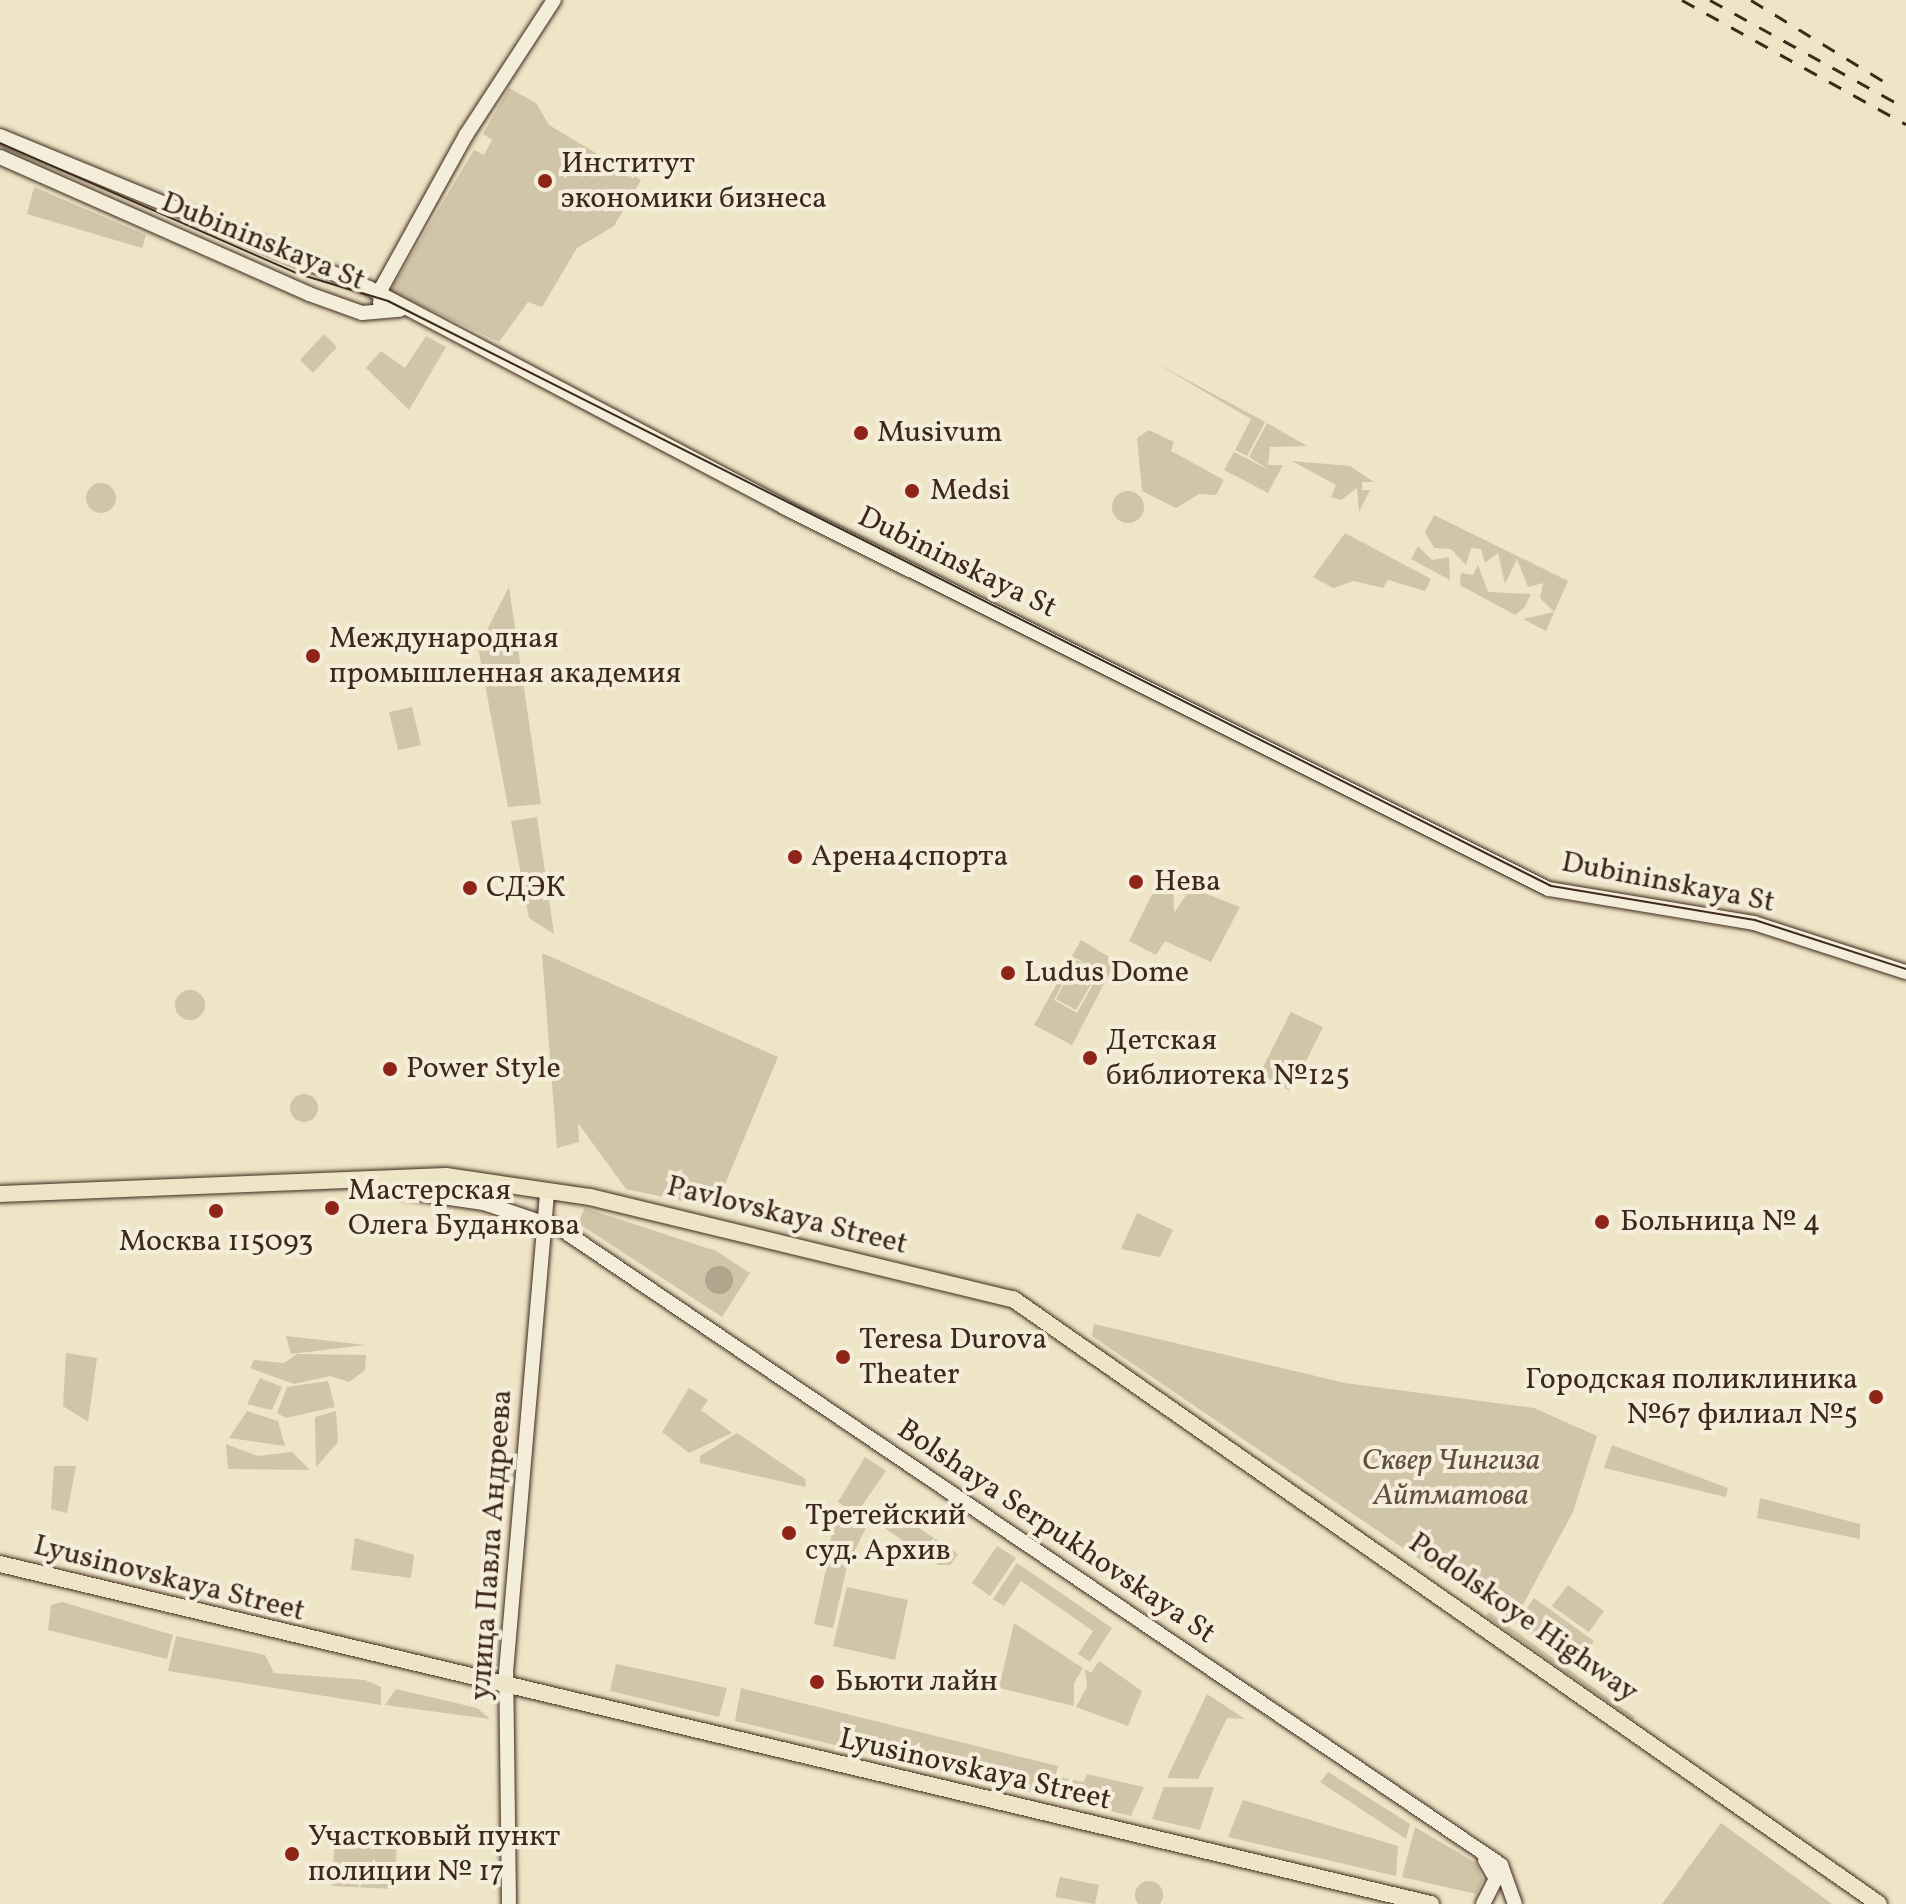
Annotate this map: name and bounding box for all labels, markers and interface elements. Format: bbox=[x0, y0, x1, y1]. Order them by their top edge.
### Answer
place label: Институт экономики бизнеса bbox=[561, 146, 827, 216]
marker: Институт экономики бизнеса bbox=[536, 172, 554, 190]
street label: Dubininskaya St bbox=[156, 185, 370, 299]
place label: Musivum bbox=[877, 415, 1002, 451]
marker: Musivum bbox=[852, 424, 870, 442]
place label: Medsi bbox=[930, 473, 1010, 509]
marker: Medsi bbox=[901, 480, 923, 502]
street label: Dubininskaya St bbox=[852, 499, 1062, 627]
place label: Международная промышленная академия bbox=[329, 621, 681, 692]
marker: Международная промышленная академия bbox=[304, 647, 322, 665]
place label: Арена4спорта bbox=[811, 839, 1008, 875]
street label: Dubininskaya St bbox=[1558, 845, 1778, 921]
marker: Арена4спорта bbox=[786, 848, 804, 866]
place label: Нева bbox=[1154, 864, 1221, 900]
place label: СДЭК bbox=[486, 870, 565, 906]
marker: Нева bbox=[1125, 871, 1147, 893]
marker: СДЭК bbox=[461, 879, 479, 897]
place label: Ludus Dome bbox=[1024, 955, 1189, 991]
marker: Ludus Dome bbox=[999, 964, 1017, 982]
place label: Детская библиотека №125 bbox=[1106, 1023, 1350, 1094]
marker: Детская библиотека №125 bbox=[1081, 1049, 1099, 1067]
place label: Power Style bbox=[406, 1051, 561, 1087]
marker: Power Style bbox=[381, 1060, 399, 1078]
street label: Pavlovskaya Street bbox=[663, 1169, 911, 1263]
place label: Мастерская Олега Буданкова bbox=[348, 1173, 580, 1244]
marker: Мастерская Олега Буданкова bbox=[323, 1199, 341, 1217]
marker: Москва 115093 bbox=[207, 1202, 225, 1220]
place label: Больница № 4 bbox=[1620, 1204, 1820, 1240]
marker: Больница № 4 bbox=[1591, 1211, 1613, 1233]
place label: Москва 115093 bbox=[119, 1224, 313, 1260]
place label: Teresa Durova Theater bbox=[859, 1322, 1047, 1392]
marker: Teresa Durova Theater bbox=[834, 1348, 852, 1366]
place label: Городская поликлиника №67 филиал №5 bbox=[1525, 1362, 1858, 1432]
marker: Городская поликлиника №67 филиал №5 bbox=[1865, 1386, 1887, 1408]
street label: улица Павла Андреева bbox=[463, 1388, 521, 1702]
street label: Bolshaya Serpukhovskaya St bbox=[890, 1412, 1222, 1652]
park label: Сквер Чингиза Айтматова bbox=[1362, 1443, 1540, 1514]
place label: Третейский суд. Архив bbox=[805, 1498, 966, 1568]
marker: Третейский суд. Архив bbox=[780, 1524, 798, 1542]
street label: Podolskoye Highway bbox=[1401, 1525, 1645, 1711]
street label: Lyusinovskaya Street bbox=[30, 1528, 308, 1630]
place label: Бьюти лайн bbox=[835, 1664, 998, 1700]
marker: Бьюти лайн bbox=[806, 1671, 828, 1693]
street label: Lyusinovskaya Street bbox=[835, 1721, 1115, 1819]
place label: Участковый пункт полиции № 17 bbox=[308, 1819, 560, 1890]
marker: Участковый пункт полиции № 17 bbox=[283, 1845, 301, 1863]

